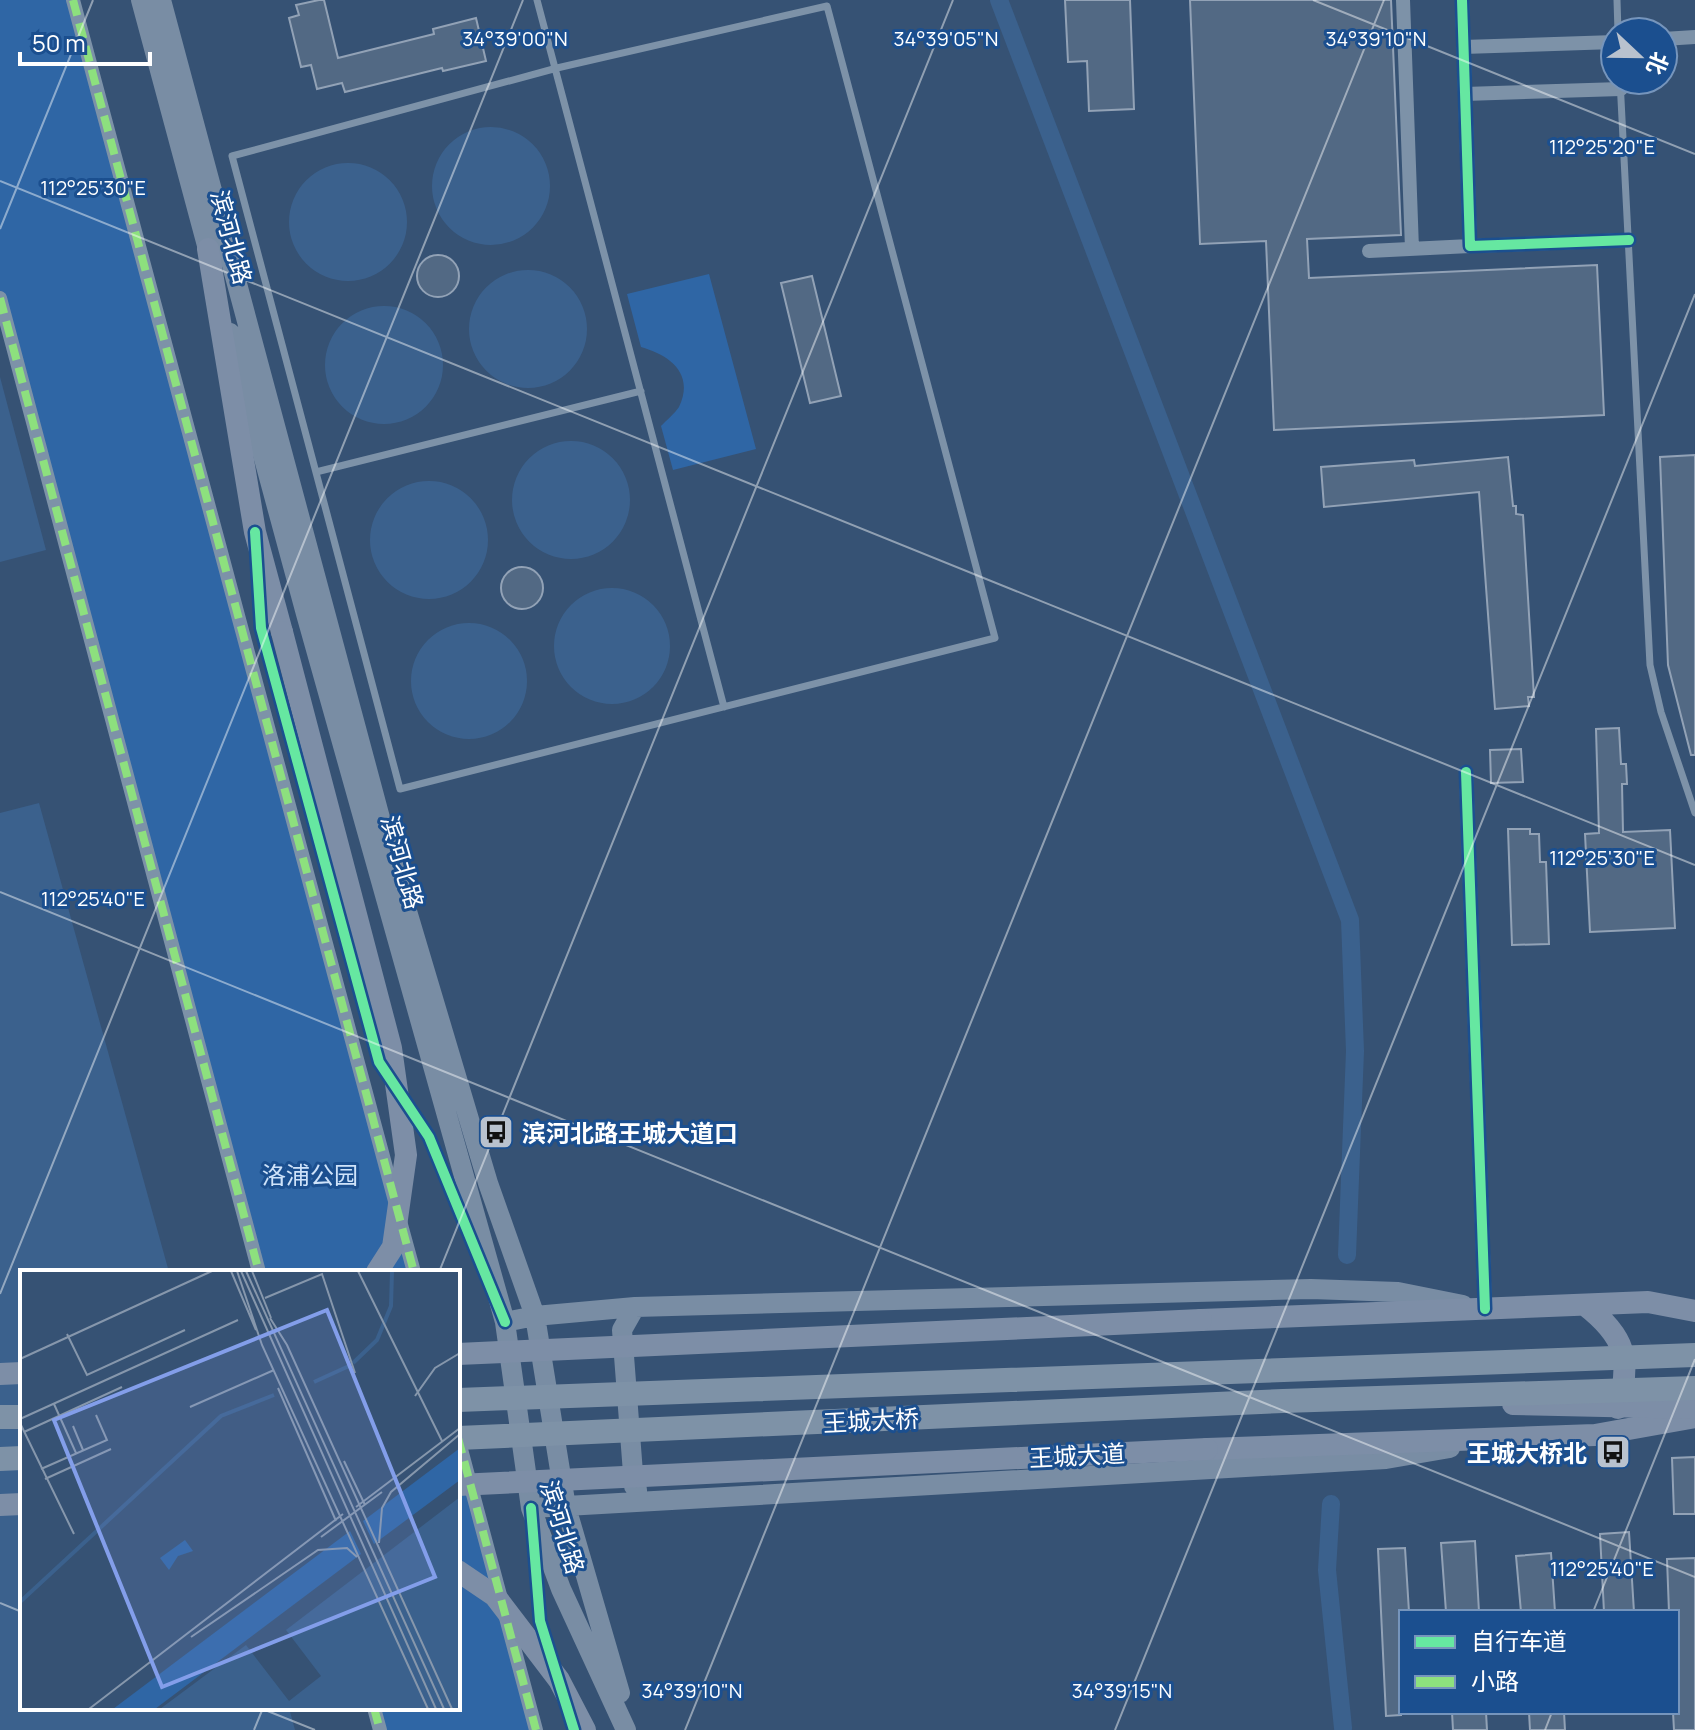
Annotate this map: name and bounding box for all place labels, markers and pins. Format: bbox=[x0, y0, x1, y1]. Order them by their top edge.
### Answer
bus stop icon: 滨河北路王城大道口 bbox=[477, 1113, 515, 1151]
place label: 滨河北路王城大道口 bbox=[522, 1116, 738, 1149]
bus stop icon: 王城大桥北 bbox=[1594, 1433, 1632, 1471]
place label: 王城大桥北 bbox=[1467, 1436, 1587, 1469]

